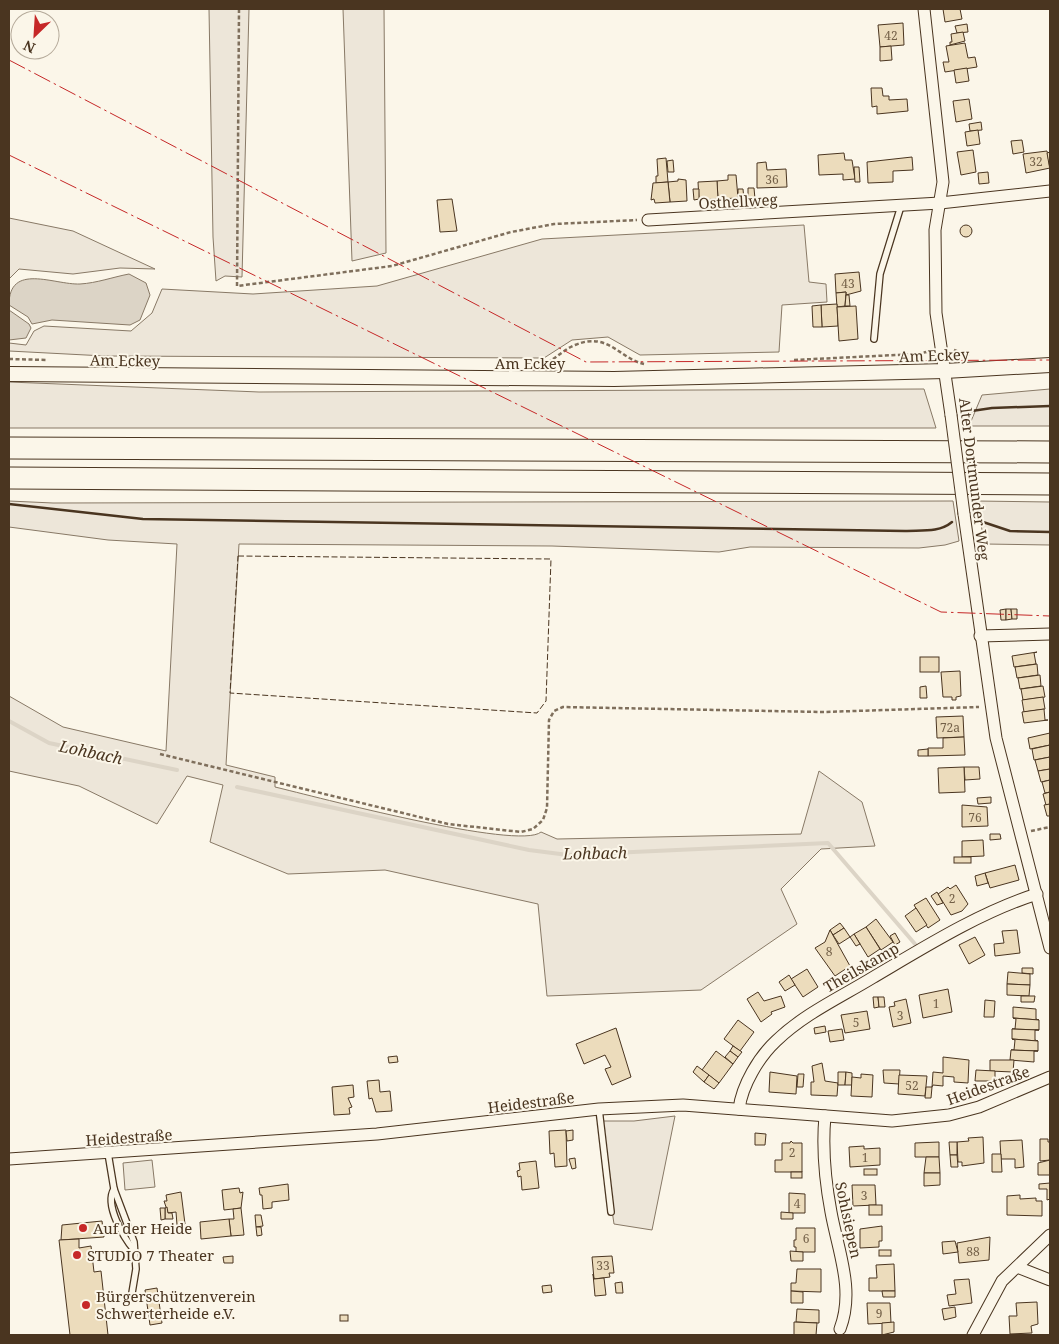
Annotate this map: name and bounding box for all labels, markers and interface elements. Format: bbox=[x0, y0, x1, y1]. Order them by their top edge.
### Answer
north arrow bbox=[10, 10, 60, 60]
house number: 42 bbox=[884, 27, 898, 44]
text: N bbox=[20, 36, 38, 58]
house number: 32 bbox=[1029, 153, 1043, 170]
house number: 36 bbox=[765, 171, 779, 188]
street label: Osthellweg bbox=[698, 189, 778, 213]
house number: 43 bbox=[841, 275, 855, 292]
street label: Am Eckey bbox=[898, 344, 970, 366]
street label: Am Eckey bbox=[90, 349, 161, 371]
street label: Am Eckey bbox=[495, 353, 566, 373]
street label: Alter Dortmunder Weg bbox=[955, 396, 995, 562]
house number: 72a bbox=[940, 719, 960, 736]
water label: Lohbach bbox=[56, 734, 125, 770]
house number: 76 bbox=[968, 809, 982, 826]
water label: Lohbach bbox=[562, 841, 628, 865]
house number: 2 bbox=[949, 890, 955, 907]
street label: Theilskamp bbox=[820, 937, 902, 997]
house number: 8 bbox=[826, 943, 833, 960]
house number: 1 bbox=[933, 995, 939, 1012]
house number: 3 bbox=[897, 1007, 904, 1024]
house number: 5 bbox=[853, 1014, 859, 1031]
street label: Heidestraße bbox=[944, 1061, 1032, 1109]
house number: 52 bbox=[905, 1077, 919, 1094]
street label: Heidestraße bbox=[487, 1087, 575, 1117]
street label: Heidestraße bbox=[85, 1124, 173, 1150]
house number: 2 bbox=[789, 1144, 795, 1161]
house number: 1 bbox=[862, 1149, 868, 1166]
street label: Sohlsiepen bbox=[831, 1180, 867, 1260]
house number: 3 bbox=[861, 1187, 868, 1204]
house number: 4 bbox=[794, 1195, 801, 1212]
place label: Auf der Heide bbox=[93, 1218, 192, 1238]
marker: Auf der Heide bbox=[77, 1222, 89, 1234]
house number: 6 bbox=[803, 1230, 810, 1247]
house number: 88 bbox=[966, 1243, 980, 1260]
place label: STUDIO 7 Theater bbox=[87, 1245, 214, 1265]
marker: STUDIO 7 Theater bbox=[71, 1249, 83, 1261]
house number: 33 bbox=[596, 1257, 610, 1274]
place label: Bürgerschützenverein Schwerterheide e.V. bbox=[96, 1286, 256, 1323]
marker: Bürgerschützenverein Schwerterheide e.V. bbox=[80, 1299, 92, 1311]
house number: 9 bbox=[876, 1305, 882, 1322]

